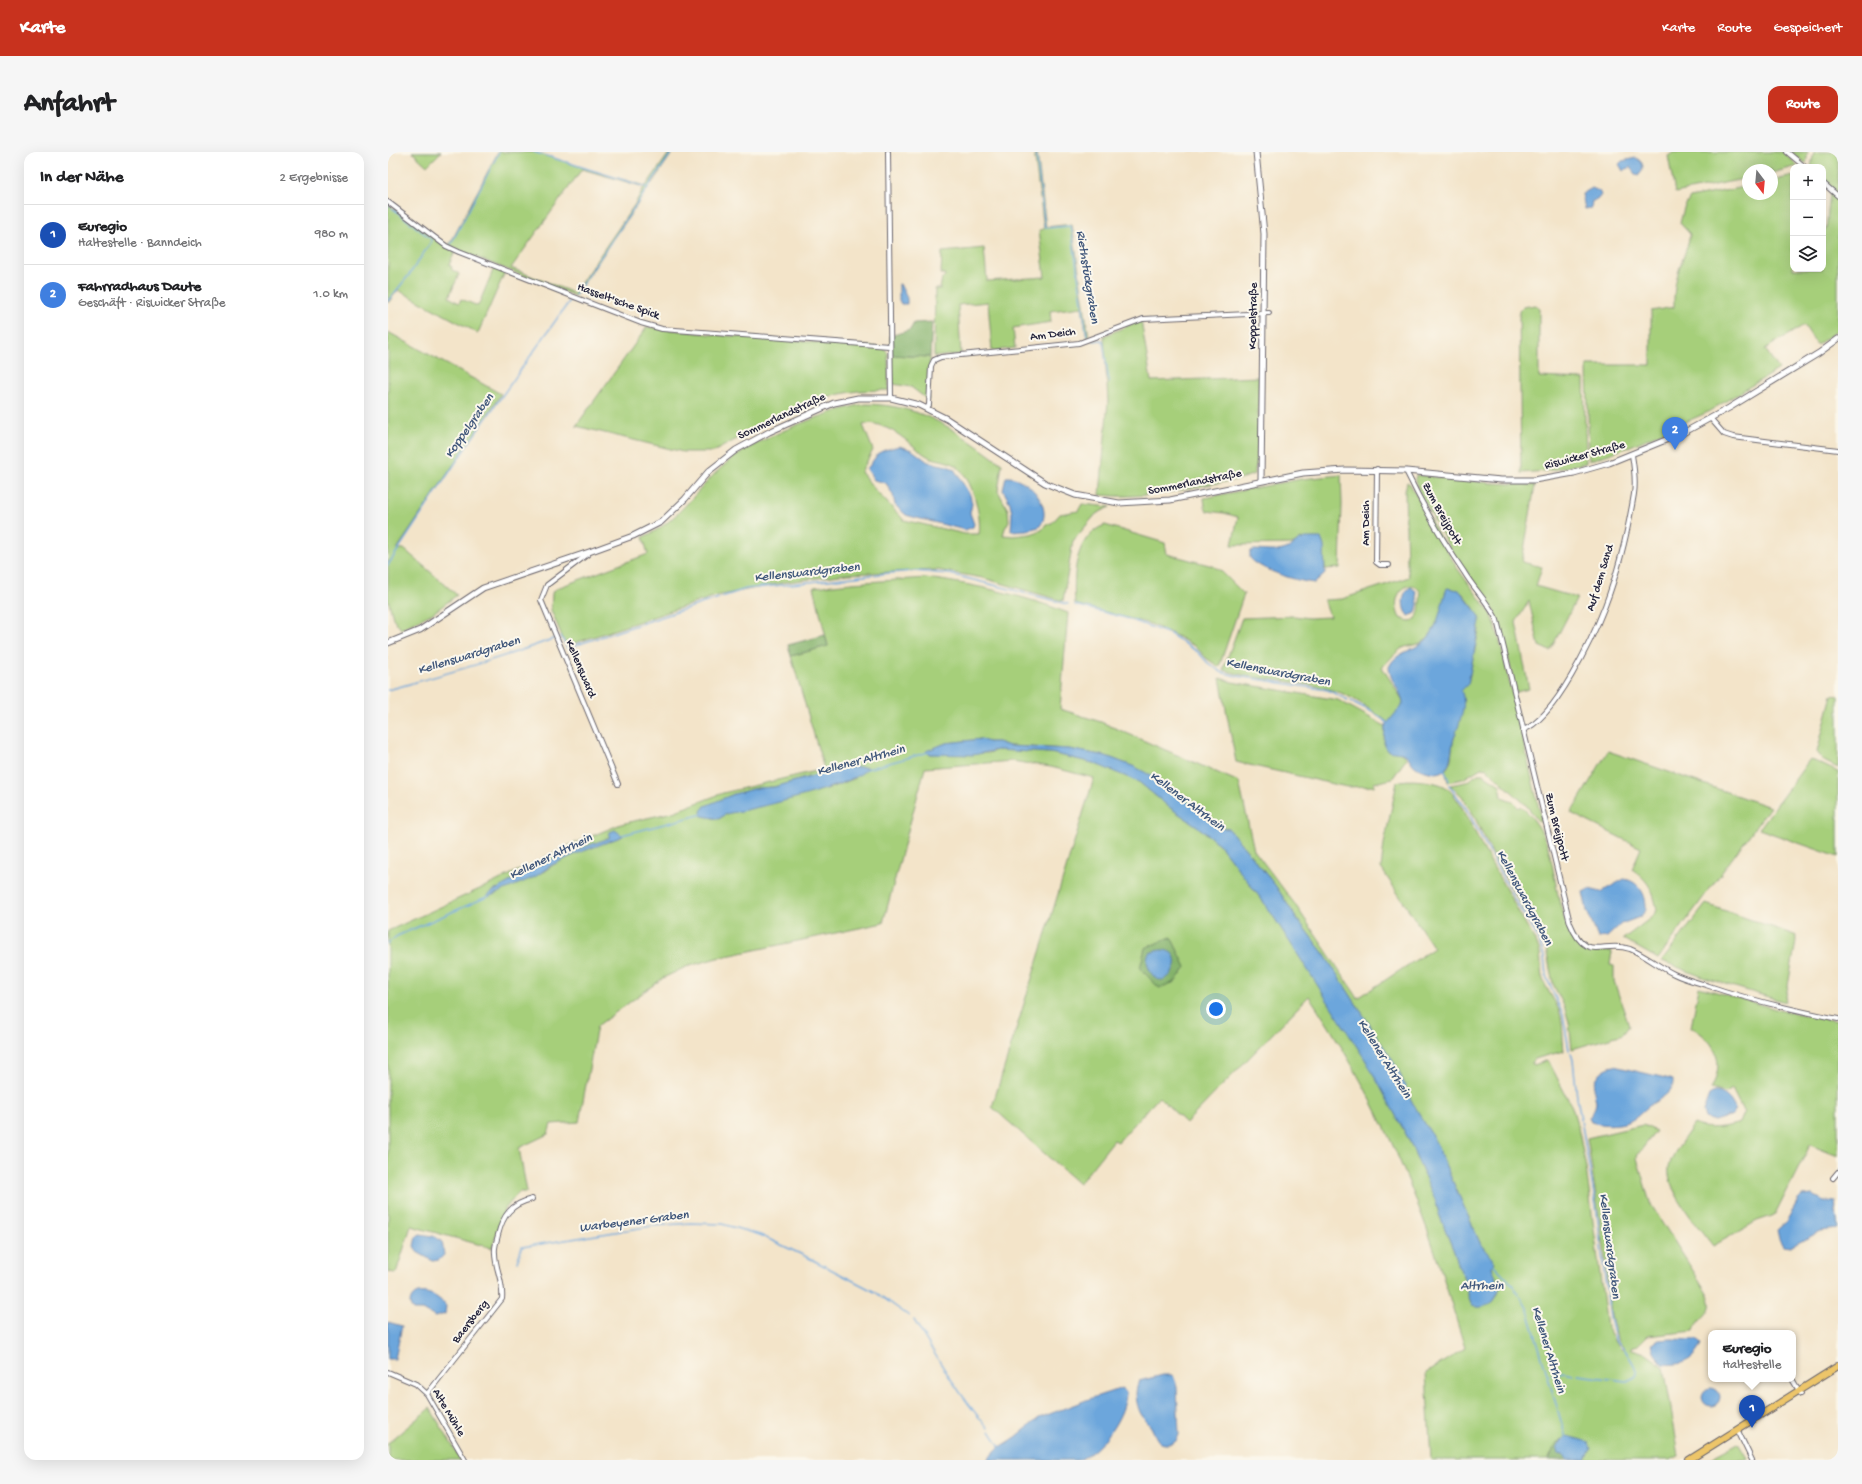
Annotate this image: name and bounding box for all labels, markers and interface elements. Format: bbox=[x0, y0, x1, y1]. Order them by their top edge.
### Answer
text: Karte bbox=[20, 17, 65, 40]
text: Karte bbox=[1662, 20, 1695, 37]
text: Route bbox=[1717, 20, 1751, 37]
text: Gespeichert bbox=[1773, 20, 1842, 37]
button: Route bbox=[1768, 86, 1838, 123]
text: Anfahrt bbox=[24, 88, 114, 121]
north arrow bbox=[1742, 164, 1778, 200]
map controls bbox=[1790, 164, 1826, 272]
button: + bbox=[1790, 164, 1826, 200]
text: In der Nähe bbox=[40, 168, 123, 188]
text: 2 Ergebnisse bbox=[280, 171, 348, 186]
button: − bbox=[1790, 200, 1826, 236]
text: Euregio bbox=[78, 218, 127, 236]
text: 1 bbox=[50, 227, 56, 242]
text: 980 m bbox=[315, 227, 348, 242]
water label: Riethstückgraben bbox=[1072, 229, 1102, 325]
text: Haltestelle · Banndeich bbox=[78, 236, 202, 251]
button: layers bbox=[1790, 236, 1826, 272]
text: Fahrradhaus Daute bbox=[78, 278, 201, 296]
street label: Hasselt'sche Spick bbox=[575, 281, 663, 324]
street label: Koppelstraße bbox=[1246, 281, 1262, 350]
text: 2 bbox=[50, 287, 56, 302]
text: 1.0 km bbox=[313, 287, 348, 302]
text: Geschäft · Riswicker Straße bbox=[78, 296, 226, 311]
street label: Am Deich bbox=[1030, 325, 1077, 345]
water label: Koppelgraben bbox=[442, 390, 498, 461]
street label: Sommerlandstraße bbox=[736, 390, 829, 443]
pin: 2 bbox=[1662, 417, 1688, 450]
street label: Riswicker Straße bbox=[1543, 438, 1628, 473]
street label: Sommerlandstraße bbox=[1147, 467, 1244, 499]
street label: Zum Breijpott bbox=[1418, 480, 1464, 549]
street label: Am Deich bbox=[1360, 500, 1374, 546]
street label: Auf dem Sand bbox=[1584, 542, 1618, 613]
water label: Kellenswardgraben bbox=[754, 560, 861, 586]
water label: Kellenswardgraben bbox=[416, 633, 523, 679]
street label: Kellensward bbox=[562, 638, 599, 701]
water label: Kellenswardgraben bbox=[1225, 656, 1332, 691]
water label: Kellener Altrhein bbox=[816, 742, 907, 780]
water label: Kellener Altrhein bbox=[1147, 769, 1228, 836]
street label: Zum Breijpott bbox=[1541, 792, 1571, 863]
water label: Kellener Altrhein bbox=[507, 830, 595, 883]
water label: Kellenswardgraben bbox=[1493, 848, 1556, 949]
your location bbox=[1206, 999, 1226, 1019]
water label: Kellener Altrhein bbox=[1354, 1017, 1415, 1102]
water label: Kellenswardgraben bbox=[1595, 1193, 1623, 1300]
water label: Warbeyener Graben bbox=[579, 1208, 690, 1236]
water label: Altrhein bbox=[1460, 1279, 1504, 1294]
street label: Baersberg bbox=[449, 1297, 492, 1347]
water label: Kellener Altrhein bbox=[1528, 1305, 1569, 1396]
popup bbox=[1708, 1330, 1796, 1382]
text: Euregio bbox=[1723, 1340, 1772, 1358]
text: Haltestelle bbox=[1723, 1358, 1781, 1373]
street label: Alte Mühle bbox=[428, 1387, 468, 1440]
pin: 1 bbox=[1739, 1395, 1765, 1428]

